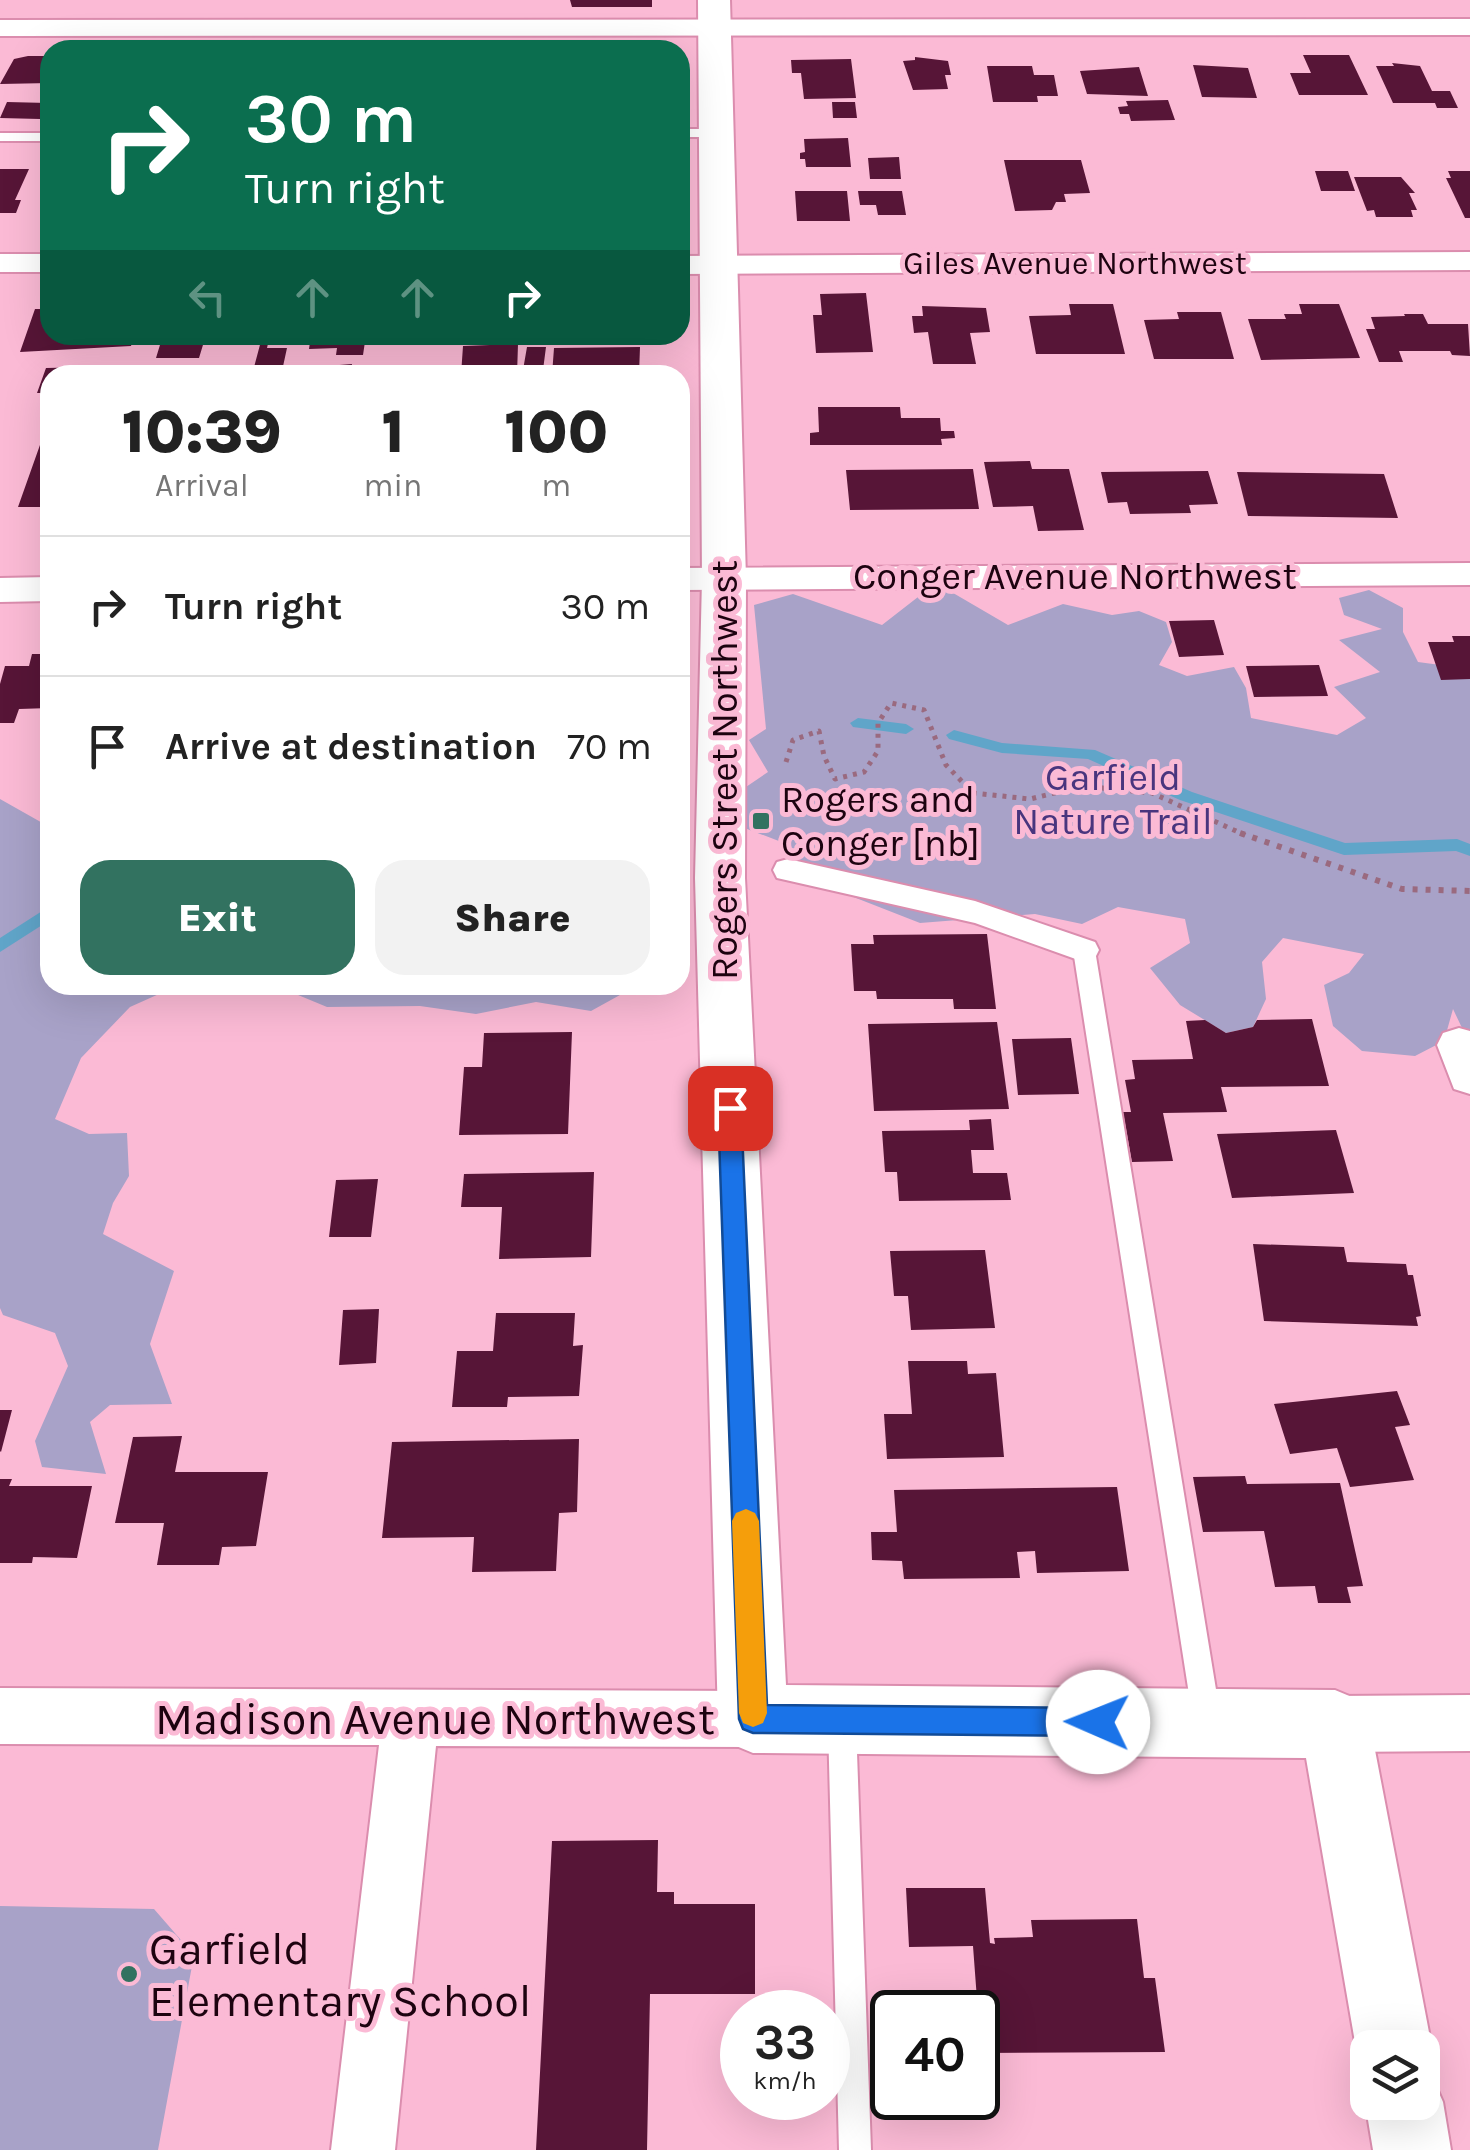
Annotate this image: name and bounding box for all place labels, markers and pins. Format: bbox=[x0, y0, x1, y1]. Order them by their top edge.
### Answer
place label: Rogers and Conger [nb] bbox=[781, 777, 980, 866]
marker: Rogers and Conger [nb] bbox=[750, 810, 772, 832]
pin bbox=[688, 1066, 773, 1151]
place label: Garfield Elementary School bbox=[149, 1923, 531, 2028]
marker: Garfield Elementary School bbox=[118, 1963, 140, 1985]

